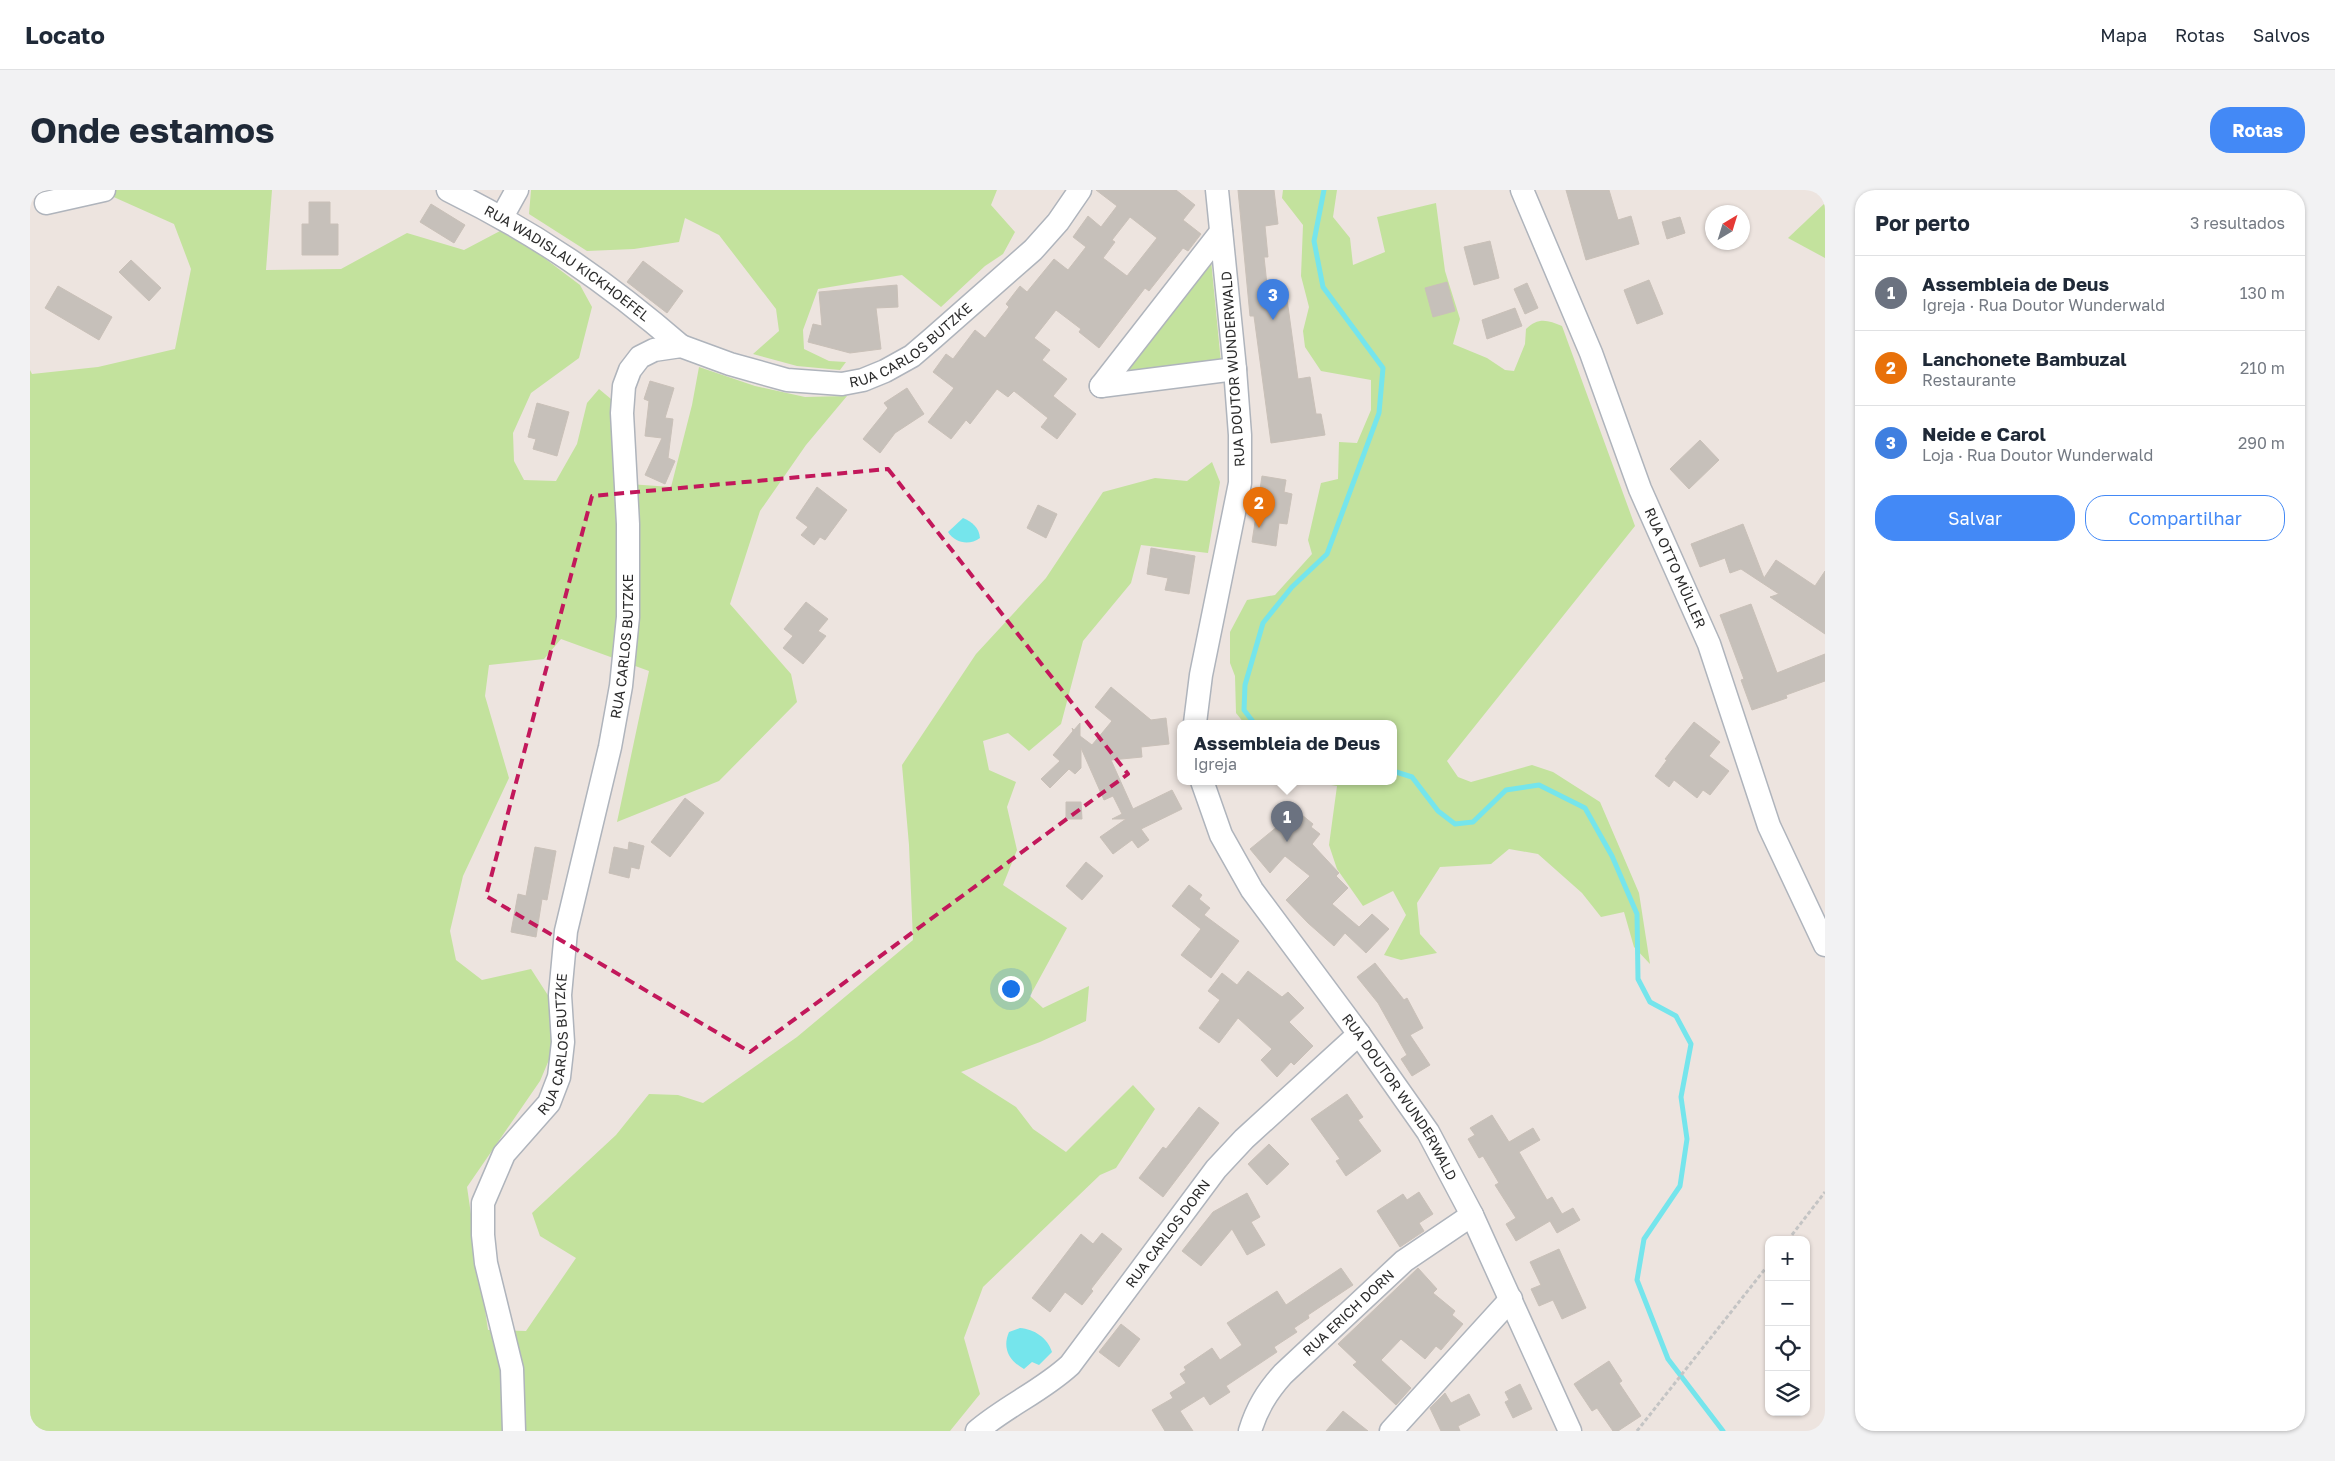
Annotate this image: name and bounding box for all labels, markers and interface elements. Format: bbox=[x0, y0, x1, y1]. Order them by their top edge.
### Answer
text: Locato bbox=[25, 20, 105, 49]
text: Mapa bbox=[2100, 24, 2147, 46]
text: Rotas bbox=[2175, 24, 2225, 46]
text: Salvos bbox=[2253, 24, 2310, 46]
button: Rotas bbox=[2210, 107, 2305, 153]
text: Onde estamos bbox=[30, 109, 275, 151]
street label: RUA WADISLAU KICKHOEFEL bbox=[482, 201, 654, 324]
north arrow bbox=[1705, 205, 1750, 250]
text: Por perto bbox=[1875, 210, 1970, 236]
text: 3 resultados bbox=[2190, 213, 2285, 233]
street label: RUA DOUTOR WUNDERWALD bbox=[1217, 271, 1248, 467]
text: Assembleia de Deus bbox=[1922, 272, 2109, 295]
pin: 3 bbox=[1257, 279, 1289, 320]
text: 1 bbox=[1887, 283, 1895, 303]
text: 130 m bbox=[2240, 283, 2285, 303]
text: Igreja · Rua Doutor Wunderwald bbox=[1922, 295, 2165, 315]
street label: RUA CARLOS BUTZKE bbox=[848, 299, 975, 390]
text: Lanchonete Bambuzal bbox=[1922, 347, 2127, 370]
text: 2 bbox=[1886, 358, 1896, 378]
text: 210 m bbox=[2240, 358, 2285, 378]
text: Restaurante bbox=[1922, 370, 2016, 390]
text: Neide e Carol bbox=[1922, 422, 2046, 445]
text: 3 bbox=[1886, 433, 1896, 453]
text: 290 m bbox=[2238, 433, 2285, 453]
text: Loja · Rua Doutor Wunderwald bbox=[1922, 445, 2153, 465]
pin: 2 bbox=[1243, 487, 1275, 528]
button: Salvar bbox=[1875, 495, 2075, 541]
button: Compartilhar bbox=[2085, 495, 2285, 541]
street label: RUA OTTO MÜLLER bbox=[1641, 505, 1710, 631]
street label: RUA CARLOS BUTZKE bbox=[606, 574, 636, 720]
popup bbox=[1177, 720, 1397, 785]
text: Assembleia de Deus bbox=[1193, 731, 1381, 754]
text: Igreja bbox=[1193, 754, 1237, 774]
pin: 1 bbox=[1271, 801, 1303, 842]
street label: RUA CARLOS BUTZKE bbox=[533, 972, 571, 1118]
your location bbox=[998, 976, 1024, 1002]
street label: RUA DOUTOR WUNDERWALD bbox=[1339, 1010, 1461, 1183]
street label: RUA CARLOS DORN bbox=[1122, 1176, 1213, 1291]
map controls bbox=[1765, 1236, 1810, 1416]
button: + bbox=[1765, 1236, 1810, 1281]
street label: RUA ERICH DORN bbox=[1299, 1266, 1397, 1359]
button: − bbox=[1765, 1281, 1810, 1326]
button: locate bbox=[1765, 1326, 1810, 1371]
button: layers bbox=[1765, 1371, 1810, 1416]

